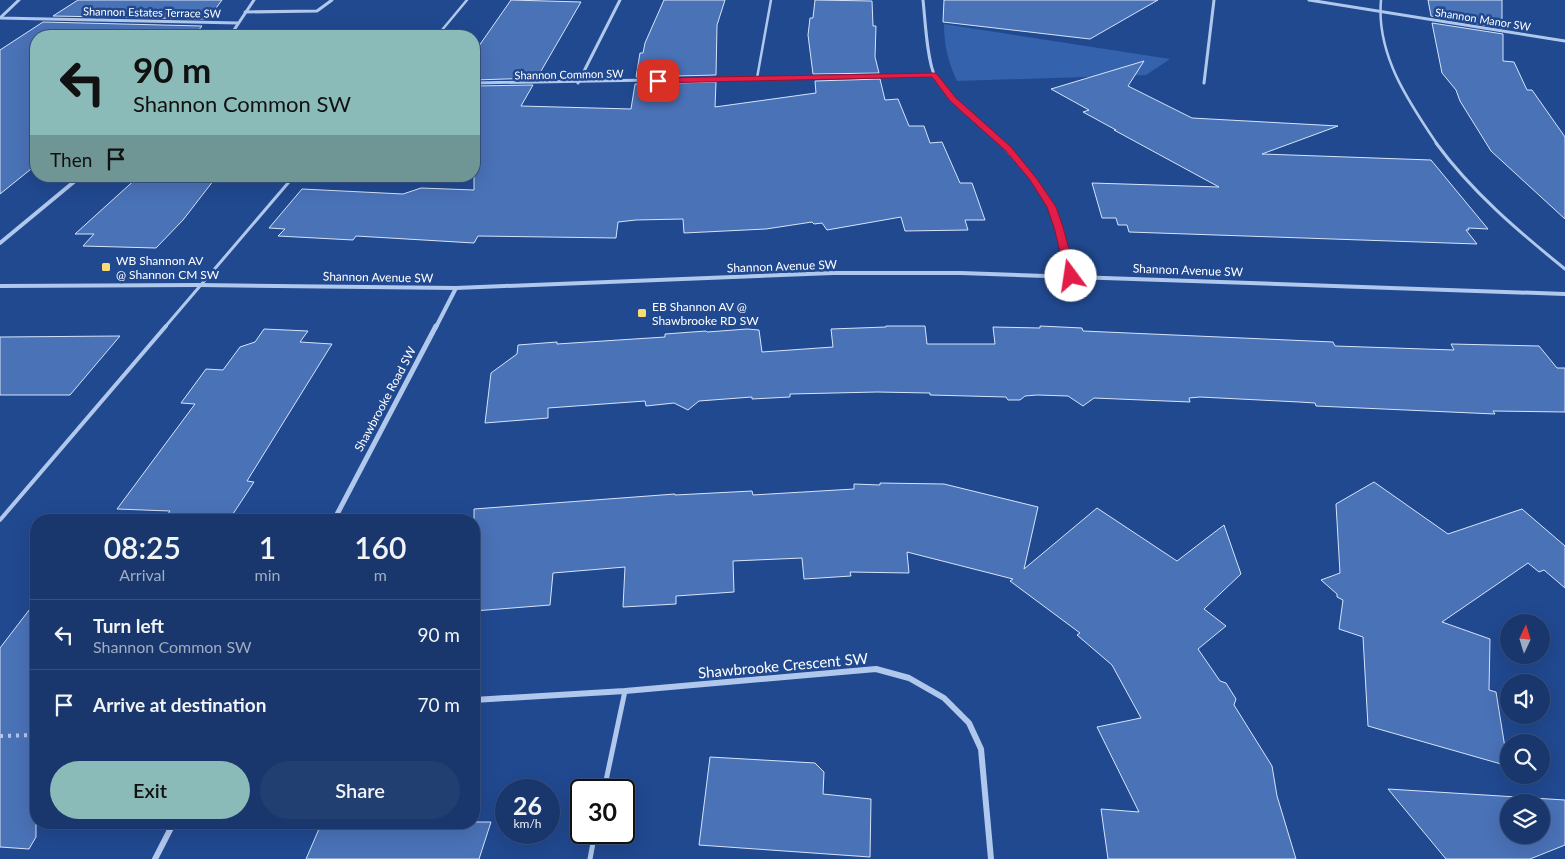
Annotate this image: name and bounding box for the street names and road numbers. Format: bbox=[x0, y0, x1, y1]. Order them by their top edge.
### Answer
street label: Shannon Estates Terrace SW bbox=[83, 4, 222, 20]
street label: Shannon Manor SW bbox=[1434, 5, 1532, 33]
street label: Shannon Common SW bbox=[514, 67, 624, 81]
street label: Shannon Avenue SW bbox=[727, 257, 838, 275]
street label: Shannon Avenue SW bbox=[1133, 261, 1244, 279]
street label: Shannon Avenue SW bbox=[323, 269, 434, 285]
street label: Shawbrooke Road SW bbox=[351, 343, 419, 454]
street label: Shawbrooke Crescent SW bbox=[697, 649, 869, 681]

